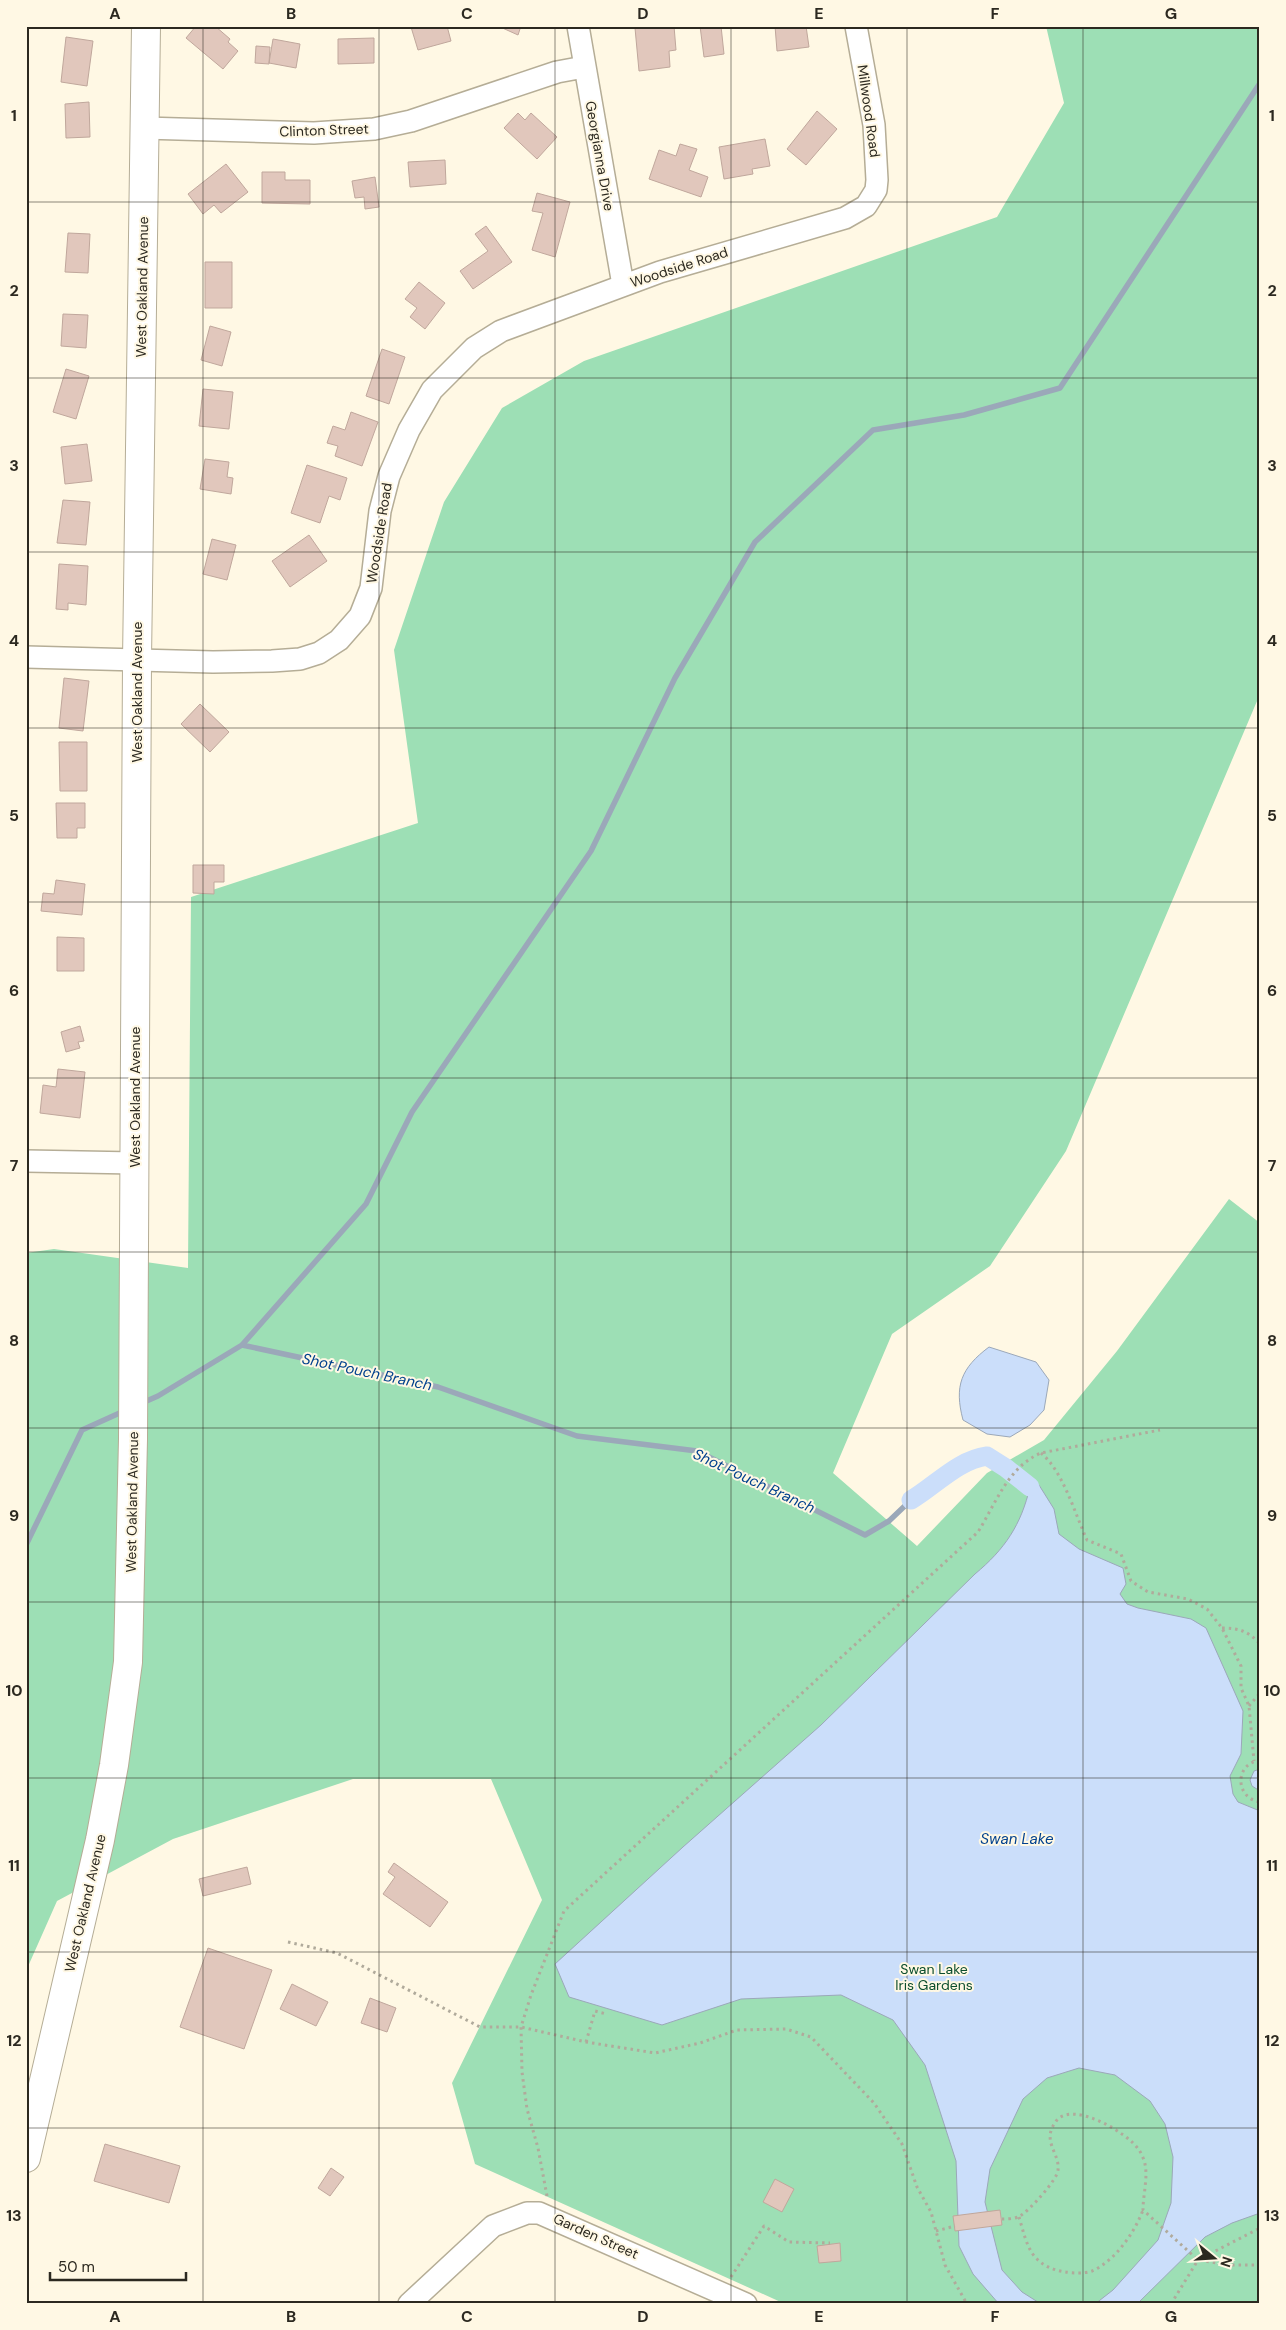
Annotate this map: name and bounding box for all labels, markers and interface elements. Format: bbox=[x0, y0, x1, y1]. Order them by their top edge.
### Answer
text: A bbox=[109, 3, 121, 24]
text: B bbox=[286, 3, 296, 24]
text: C bbox=[461, 3, 473, 24]
text: D bbox=[637, 3, 649, 24]
text: E bbox=[814, 3, 824, 24]
text: F bbox=[991, 3, 1000, 24]
text: G bbox=[1165, 3, 1177, 24]
street label: Millwood Road bbox=[854, 63, 884, 159]
street label: Georgianna Drive bbox=[581, 100, 619, 212]
text: 1 bbox=[11, 105, 17, 126]
text: 1 bbox=[1269, 105, 1275, 126]
street label: Clinton Street bbox=[279, 119, 369, 141]
street label: West Oakland Avenue bbox=[132, 216, 152, 358]
street label: Woodside Road bbox=[628, 243, 730, 291]
text: 2 bbox=[9, 280, 19, 301]
text: 2 bbox=[1267, 280, 1277, 301]
text: 3 bbox=[9, 455, 19, 476]
text: 3 bbox=[1267, 455, 1277, 476]
street label: Woodside Road bbox=[362, 481, 396, 585]
street label: West Oakland Avenue bbox=[128, 621, 146, 763]
text: 4 bbox=[9, 630, 19, 651]
text: 4 bbox=[1267, 630, 1277, 651]
text: 5 bbox=[9, 805, 19, 826]
text: 5 bbox=[1267, 805, 1277, 826]
text: 6 bbox=[9, 980, 19, 1001]
text: 6 bbox=[1267, 980, 1277, 1001]
street label: West Oakland Avenue bbox=[126, 1026, 144, 1168]
text: 7 bbox=[10, 1155, 19, 1176]
text: 7 bbox=[1268, 1155, 1277, 1176]
text: 8 bbox=[9, 1330, 19, 1351]
text: 8 bbox=[1267, 1330, 1277, 1351]
water label: Shot Pouch Branch bbox=[300, 1348, 434, 1396]
street label: West Oakland Avenue bbox=[122, 1431, 142, 1573]
water label: Shot Pouch Branch bbox=[690, 1444, 819, 1518]
text: 9 bbox=[9, 1505, 19, 1526]
text: 9 bbox=[1267, 1505, 1277, 1526]
text: 10 bbox=[5, 1680, 23, 1701]
text: 10 bbox=[1263, 1680, 1281, 1701]
water label: Swan Lake bbox=[980, 1829, 1054, 1849]
street label: West Oakland Avenue bbox=[60, 1832, 110, 1974]
text: 11 bbox=[8, 1855, 20, 1876]
text: 11 bbox=[1266, 1855, 1278, 1876]
park label: Swan Lake Iris Gardens bbox=[895, 1960, 973, 1994]
text: 12 bbox=[6, 2030, 22, 2051]
text: 12 bbox=[1264, 2030, 1280, 2051]
text: 13 bbox=[6, 2205, 22, 2226]
text: 13 bbox=[1264, 2205, 1280, 2226]
street label: Garden Street bbox=[551, 2209, 641, 2263]
north arrow bbox=[1188, 2232, 1238, 2282]
scale bar bbox=[50, 2250, 186, 2282]
text: N bbox=[1216, 2254, 1237, 2270]
text: 50 m bbox=[58, 2257, 95, 2277]
text: A bbox=[109, 2306, 121, 2327]
text: B bbox=[286, 2306, 296, 2327]
text: C bbox=[461, 2306, 473, 2327]
text: D bbox=[637, 2306, 649, 2327]
text: E bbox=[814, 2306, 824, 2327]
text: F bbox=[991, 2306, 1000, 2327]
text: G bbox=[1165, 2306, 1177, 2327]

